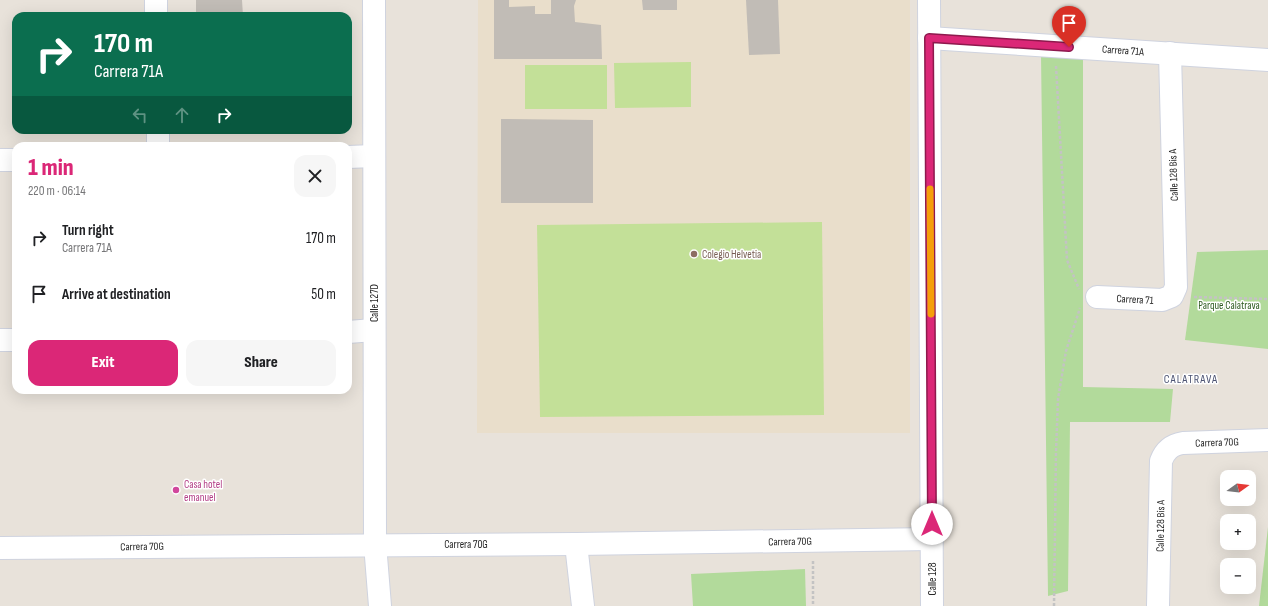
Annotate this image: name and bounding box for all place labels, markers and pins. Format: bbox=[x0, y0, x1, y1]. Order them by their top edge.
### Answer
pin bbox=[1052, 6, 1086, 47]
place label: Colegio Helvetia bbox=[702, 248, 761, 261]
marker: Colegio Helvetia bbox=[689, 249, 699, 259]
place label: Casa hotel emanuel bbox=[184, 478, 222, 504]
marker: Casa hotel emanuel bbox=[171, 485, 181, 495]

